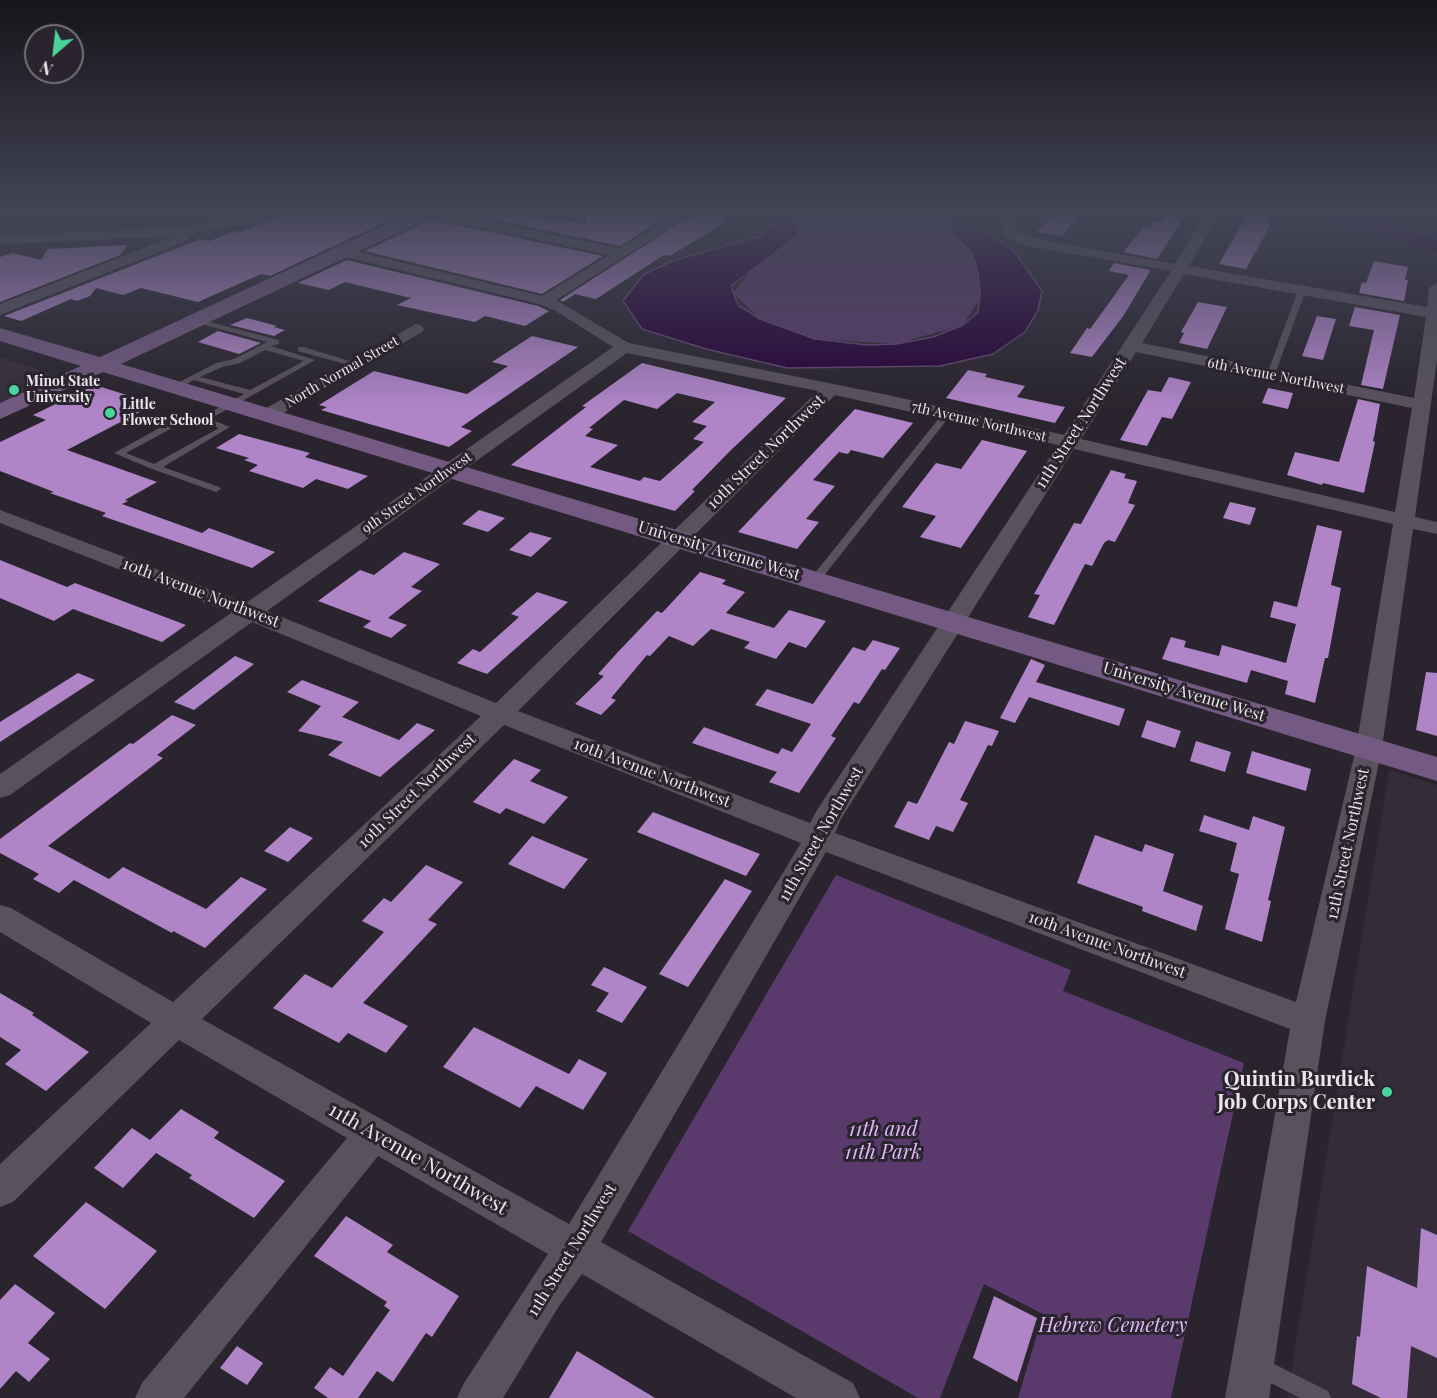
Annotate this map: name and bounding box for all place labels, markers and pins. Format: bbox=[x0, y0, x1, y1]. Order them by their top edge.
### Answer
place label: Minot State University bbox=[26, 374, 100, 406]
marker: Minot State University bbox=[7, 383, 21, 397]
place label: Little Flower School bbox=[122, 397, 213, 430]
marker: Little Flower School bbox=[103, 406, 117, 420]
place label: Quintin Burdick Job Corps Center bbox=[1217, 1068, 1375, 1115]
marker: Quintin Burdick Job Corps Center bbox=[1380, 1085, 1394, 1099]

